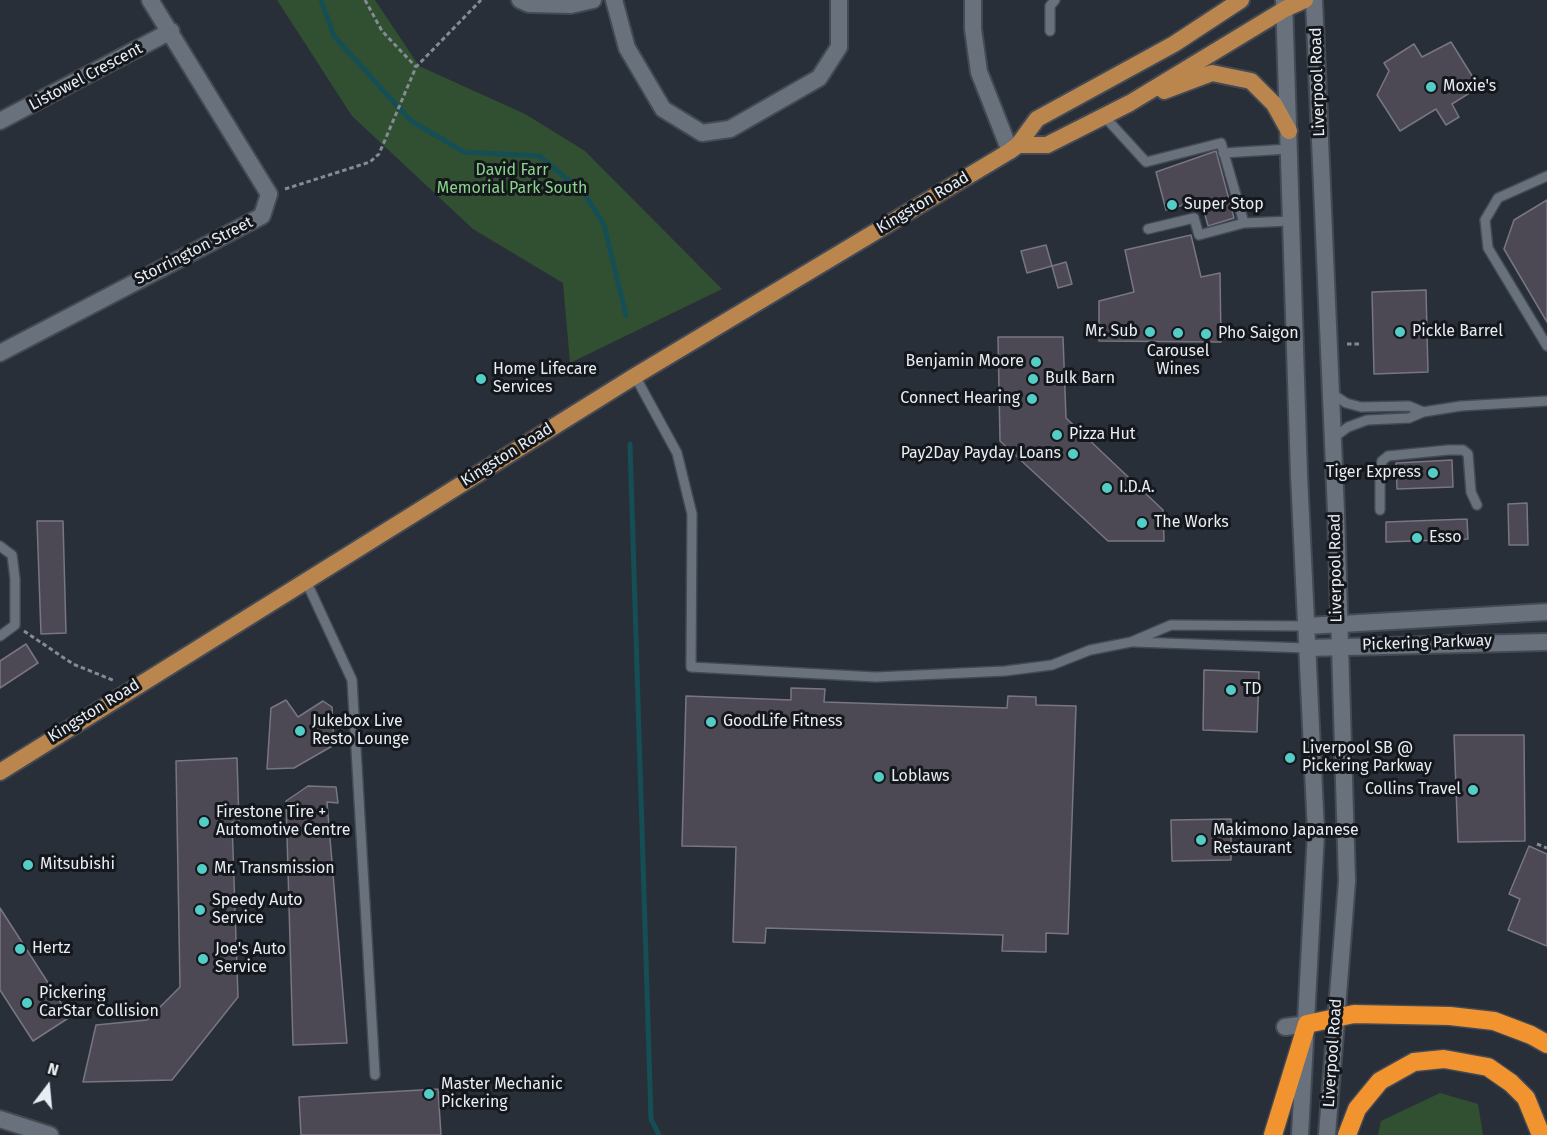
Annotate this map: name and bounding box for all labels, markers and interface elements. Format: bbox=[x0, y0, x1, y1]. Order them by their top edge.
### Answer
street label: Liverpool Road bbox=[1307, 27, 1329, 137]
street label: Listowel Crescent bbox=[26, 39, 146, 115]
place label: Moxie's bbox=[1443, 77, 1496, 97]
marker: Moxie's bbox=[1424, 80, 1438, 94]
park label: David Farr Memorial Park South bbox=[437, 161, 587, 199]
street label: Kingston Road bbox=[873, 168, 973, 238]
place label: Super Stop bbox=[1184, 195, 1264, 215]
marker: Super Stop bbox=[1165, 198, 1179, 212]
street label: Storrington Street bbox=[132, 213, 256, 289]
place label: Mr. Sub bbox=[1085, 322, 1138, 342]
place label: Pickle Barrel bbox=[1412, 322, 1503, 342]
place label: Pho Saigon bbox=[1218, 324, 1299, 344]
marker: Mr. Sub bbox=[1143, 325, 1157, 339]
marker: Pickle Barrel bbox=[1393, 325, 1407, 339]
marker: Carousel Wines bbox=[1171, 326, 1185, 340]
marker: Pho Saigon bbox=[1199, 327, 1213, 341]
place label: Carousel Wines bbox=[1147, 342, 1209, 380]
place label: Benjamin Moore bbox=[906, 352, 1024, 372]
marker: Benjamin Moore bbox=[1029, 355, 1043, 369]
place label: Home Lifecare Services bbox=[493, 360, 597, 398]
place label: Bulk Barn bbox=[1045, 369, 1115, 389]
marker: Home Lifecare Services bbox=[474, 372, 488, 386]
marker: Bulk Barn bbox=[1026, 372, 1040, 386]
place label: Connect Hearing bbox=[900, 389, 1020, 409]
marker: Connect Hearing bbox=[1025, 392, 1039, 406]
street label: Kingston Road bbox=[458, 419, 556, 491]
place label: Pizza Hut bbox=[1069, 425, 1135, 445]
marker: Pizza Hut bbox=[1050, 428, 1064, 442]
place label: Pay2Day Payday Loans bbox=[901, 444, 1061, 464]
marker: Pay2Day Payday Loans bbox=[1066, 447, 1080, 461]
place label: Tiger Express bbox=[1326, 463, 1421, 483]
marker: Tiger Express bbox=[1426, 466, 1440, 480]
place label: I.D.A. bbox=[1119, 478, 1155, 498]
marker: I.D.A. bbox=[1100, 481, 1114, 495]
place label: The Works bbox=[1154, 513, 1229, 533]
street label: Liverpool Road bbox=[1325, 513, 1347, 623]
marker: The Works bbox=[1135, 516, 1149, 530]
place label: Esso bbox=[1429, 528, 1462, 548]
marker: Esso bbox=[1410, 531, 1424, 545]
street label: Pickering Parkway bbox=[1362, 631, 1492, 655]
street label: Kingston Road bbox=[45, 675, 143, 747]
place label: TD bbox=[1243, 680, 1262, 700]
marker: TD bbox=[1224, 683, 1238, 697]
place label: Jukebox Live Resto Lounge bbox=[312, 712, 409, 750]
place label: GoodLife Fitness bbox=[723, 712, 842, 732]
marker: GoodLife Fitness bbox=[704, 715, 718, 729]
marker: Jukebox Live Resto Lounge bbox=[293, 724, 307, 738]
place label: Liverpool SB @ Pickering Parkway bbox=[1302, 739, 1432, 777]
marker: Liverpool SB @ Pickering Parkway bbox=[1283, 751, 1297, 765]
place label: Loblaws bbox=[891, 767, 950, 787]
marker: Loblaws bbox=[872, 770, 886, 784]
place label: Collins Travel bbox=[1365, 780, 1461, 800]
marker: Collins Travel bbox=[1466, 783, 1480, 797]
place label: Firestone Tire + Automotive Centre bbox=[216, 803, 350, 841]
marker: Firestone Tire + Automotive Centre bbox=[197, 815, 211, 829]
place label: Makimono Japanese Restaurant bbox=[1213, 821, 1359, 859]
marker: Makimono Japanese Restaurant bbox=[1194, 833, 1208, 847]
place label: Mitsubishi bbox=[40, 855, 115, 875]
marker: Mitsubishi bbox=[21, 858, 35, 872]
place label: Mr. Transmission bbox=[214, 859, 335, 879]
marker: Mr. Transmission bbox=[195, 862, 209, 876]
place label: Speedy Auto Service bbox=[212, 891, 303, 929]
marker: Speedy Auto Service bbox=[193, 903, 207, 917]
place label: Hertz bbox=[32, 939, 71, 959]
place label: Joe's Auto Service bbox=[215, 940, 286, 978]
marker: Hertz bbox=[13, 942, 27, 956]
marker: Joe's Auto Service bbox=[196, 952, 210, 966]
place label: Pickering CarStar Collision bbox=[39, 984, 159, 1022]
marker: Pickering CarStar Collision bbox=[20, 996, 34, 1010]
street label: Liverpool Road bbox=[1320, 998, 1346, 1108]
north arrow bbox=[18, 1057, 78, 1117]
text: N bbox=[45, 1059, 61, 1080]
place label: Master Mechanic Pickering bbox=[441, 1075, 563, 1113]
marker: Master Mechanic Pickering bbox=[422, 1087, 436, 1101]

